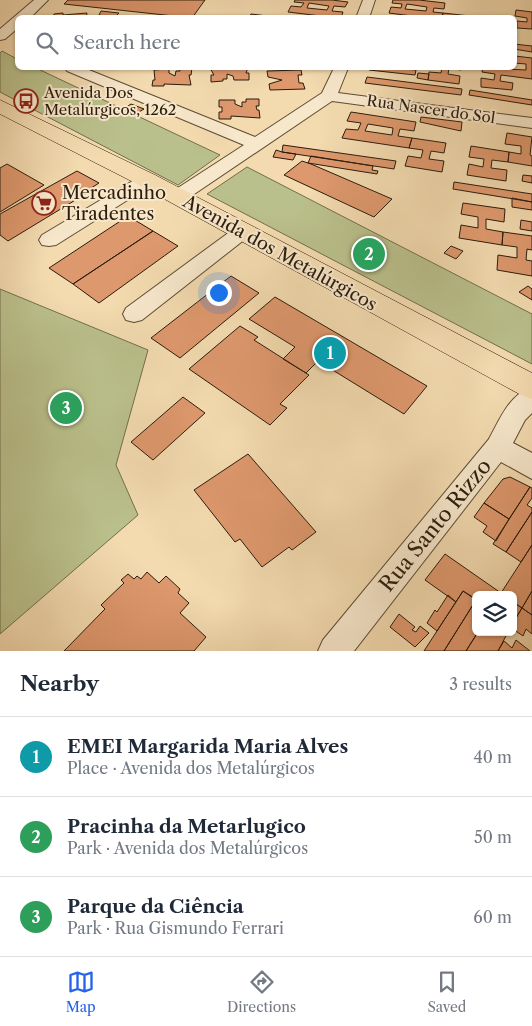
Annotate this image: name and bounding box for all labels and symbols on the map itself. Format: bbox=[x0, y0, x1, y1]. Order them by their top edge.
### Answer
place label: Avenida Dos Metalúrgicos, 1262 bbox=[43, 83, 176, 119]
bus stop icon: Avenida Dos Metalúrgicos, 1262 bbox=[13, 88, 39, 114]
street label: Rua Nascer do Sol bbox=[365, 91, 497, 128]
place label: Mercadinho Tiradentes bbox=[62, 182, 166, 225]
supermarket icon: Mercadinho Tiradentes bbox=[31, 190, 57, 216]
street label: Avenida dos Metalúrgicos bbox=[178, 190, 381, 316]
pin: 2 bbox=[353, 235, 385, 273]
your location bbox=[206, 280, 232, 306]
pin: 1 bbox=[314, 334, 346, 372]
pin: 3 bbox=[50, 389, 82, 427]
street label: Rua Santo Rizzo bbox=[374, 454, 496, 596]

